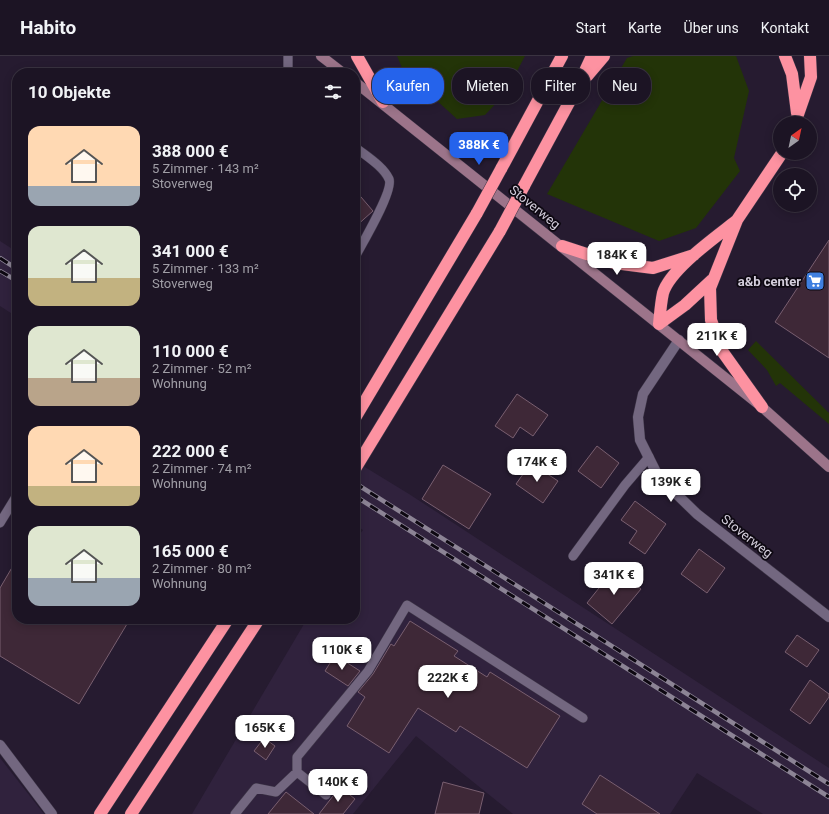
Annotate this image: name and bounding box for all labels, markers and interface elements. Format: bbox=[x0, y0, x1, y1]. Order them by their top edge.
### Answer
text: Habito bbox=[20, 16, 76, 39]
text: Start bbox=[576, 20, 606, 36]
text: Karte bbox=[628, 20, 662, 36]
text: Über uns bbox=[684, 20, 739, 36]
text: Kontakt bbox=[761, 20, 809, 36]
chip: Kaufen bbox=[372, 68, 444, 104]
chip: Mieten bbox=[452, 68, 523, 104]
chip: Filter bbox=[531, 68, 590, 104]
chip: Neu bbox=[598, 68, 651, 104]
icon: filters bbox=[322, 81, 344, 103]
text: 10 Objekte bbox=[28, 82, 111, 102]
north arrow bbox=[773, 116, 817, 160]
map controls bbox=[773, 116, 817, 212]
pin: 388K € bbox=[446, 132, 512, 166]
text: 388K € bbox=[458, 137, 500, 152]
text: 388 000 € bbox=[152, 141, 229, 161]
icon: home bbox=[60, 142, 108, 190]
text: 5 Zimmer · 143 m² bbox=[152, 161, 259, 176]
button: locate bbox=[773, 168, 817, 212]
text: Stoverweg bbox=[152, 176, 213, 191]
street label: Stoverweg bbox=[507, 182, 563, 232]
text: 341 000 € bbox=[152, 241, 229, 261]
icon: home bbox=[60, 242, 108, 290]
pin: 184K € bbox=[584, 242, 650, 276]
text: 184K € bbox=[596, 247, 638, 262]
text: 5 Zimmer · 133 m² bbox=[152, 261, 259, 276]
supermarket icon: a&b center bbox=[804, 270, 826, 292]
place label: a&b center bbox=[738, 274, 801, 289]
text: Stoverweg bbox=[152, 276, 213, 291]
pin: 211K € bbox=[684, 323, 750, 357]
text: 211K € bbox=[696, 328, 738, 343]
text: 110 000 € bbox=[152, 341, 229, 361]
icon: home bbox=[60, 342, 108, 390]
text: 2 Zimmer · 52 m² bbox=[152, 361, 251, 376]
text: Wohnung bbox=[152, 376, 207, 391]
text: 222 000 € bbox=[152, 441, 229, 461]
icon: home bbox=[60, 442, 108, 490]
pin: 174K € bbox=[504, 449, 570, 483]
text: 174K € bbox=[516, 454, 558, 469]
text: 2 Zimmer · 74 m² bbox=[152, 461, 251, 476]
pin: 139K € bbox=[638, 469, 704, 503]
text: 139K € bbox=[650, 474, 692, 489]
text: Wohnung bbox=[152, 476, 207, 491]
street label: Stoverweg bbox=[718, 511, 776, 561]
text: 165 000 € bbox=[152, 541, 229, 561]
icon: home bbox=[60, 542, 108, 590]
text: 2 Zimmer · 80 m² bbox=[152, 561, 251, 576]
pin: 341K € bbox=[581, 562, 647, 596]
text: 341K € bbox=[593, 567, 635, 582]
text: Wohnung bbox=[152, 576, 207, 591]
pin: 110K € bbox=[309, 637, 375, 671]
text: 110K € bbox=[321, 642, 363, 657]
pin: 222K € bbox=[415, 665, 481, 699]
text: 222K € bbox=[427, 670, 469, 685]
pin: 165K € bbox=[232, 715, 298, 749]
text: 165K € bbox=[244, 720, 286, 735]
pin: 140K € bbox=[305, 769, 371, 803]
text: 140K € bbox=[317, 774, 359, 789]

